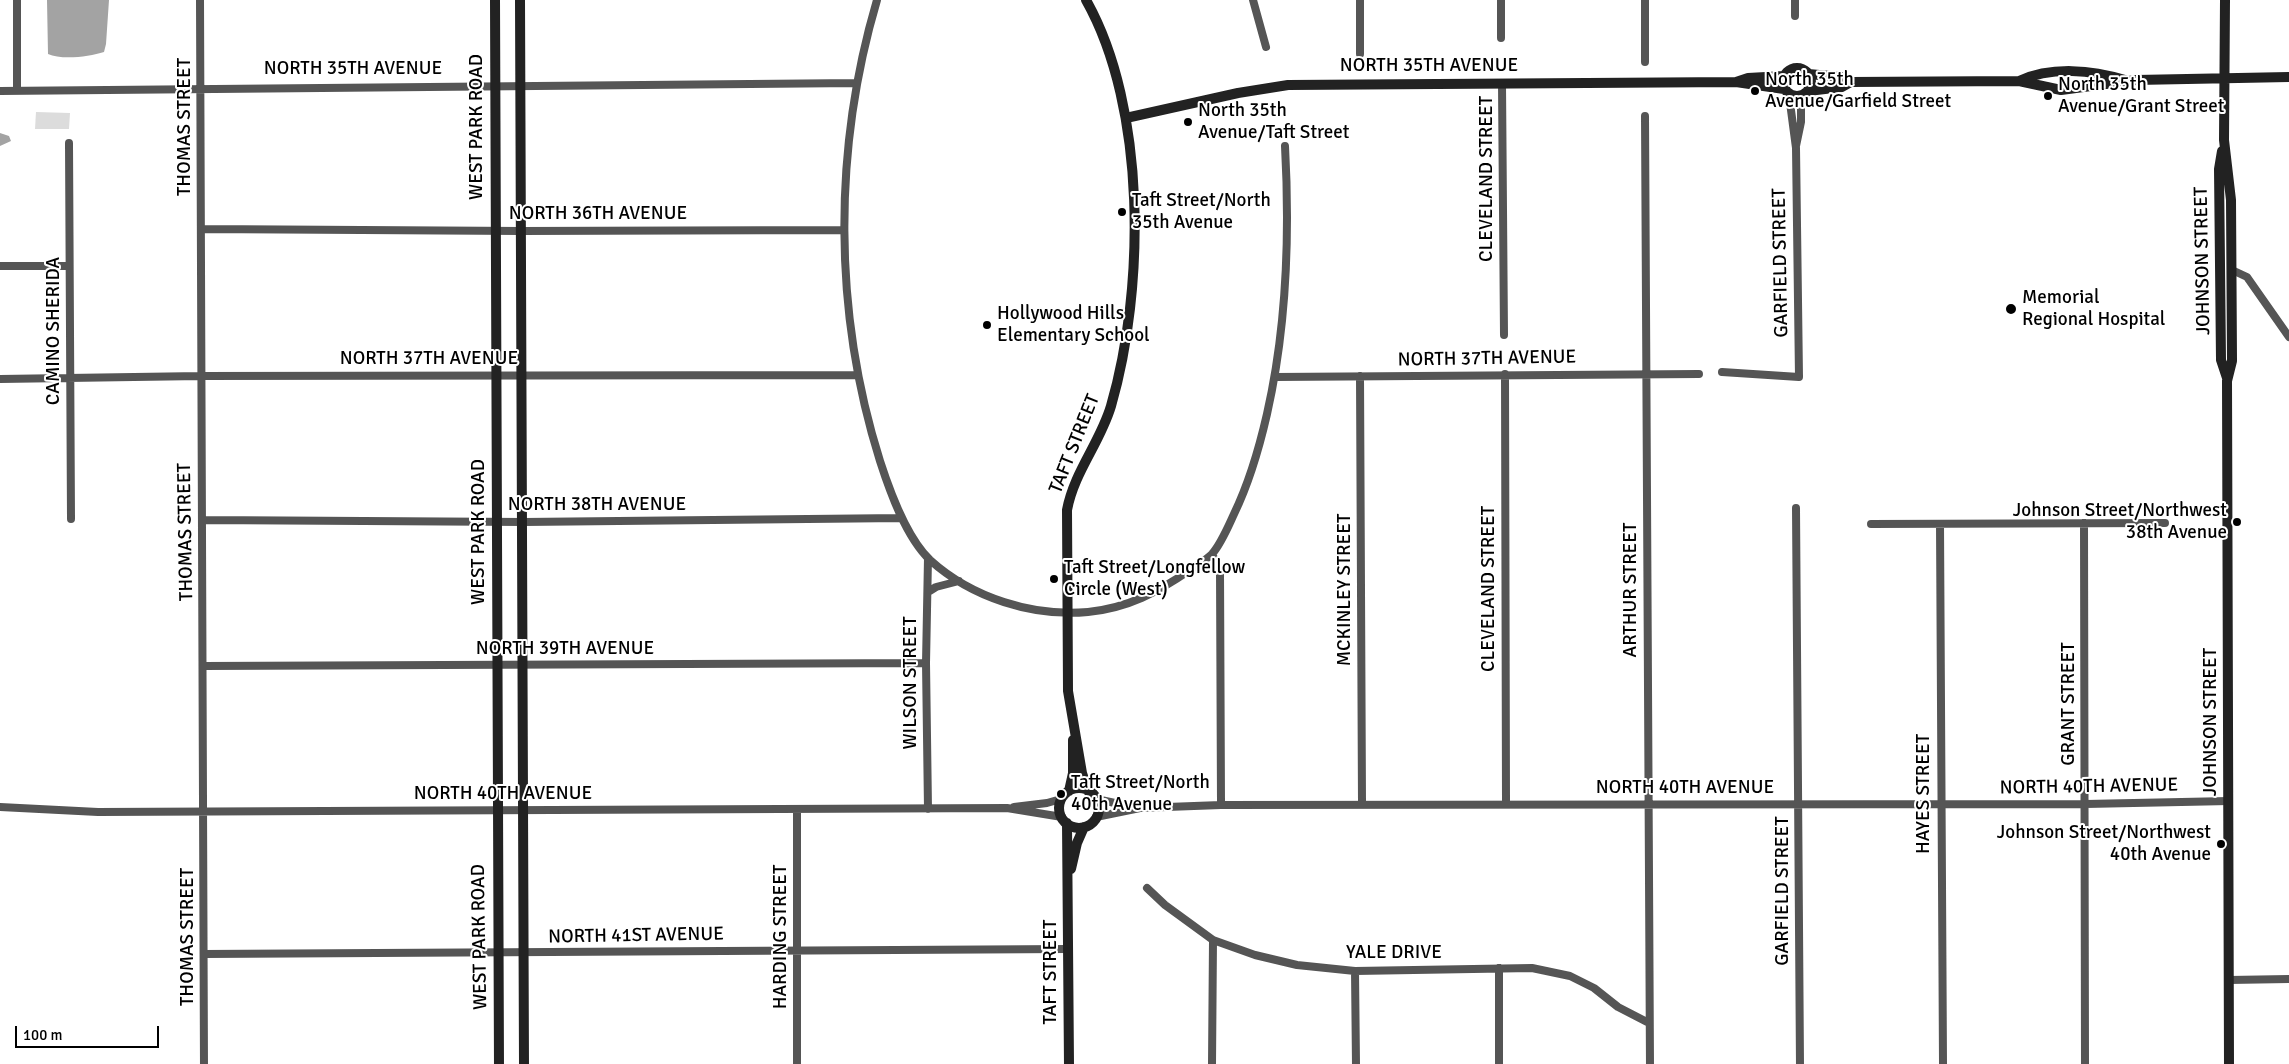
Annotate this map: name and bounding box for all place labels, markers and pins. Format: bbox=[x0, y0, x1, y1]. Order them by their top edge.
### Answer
place label: North 35th Avenue/Garfield Street bbox=[1765, 69, 1951, 113]
place label: North 35th Avenue/Grant Street bbox=[2058, 74, 2224, 118]
marker: North 35th Avenue/Garfield Street bbox=[1749, 85, 1761, 97]
marker: North 35th Avenue/Grant Street bbox=[2042, 90, 2054, 102]
place label: North 35th Avenue/Taft Street bbox=[1198, 100, 1349, 144]
marker: North 35th Avenue/Taft Street bbox=[1182, 116, 1194, 128]
place label: Taft Street/North 35th Avenue bbox=[1132, 190, 1271, 234]
marker: Taft Street/North 35th Avenue bbox=[1116, 206, 1128, 218]
place label: Memorial Regional Hospital bbox=[2022, 287, 2165, 331]
marker: Memorial Regional Hospital bbox=[2004, 302, 2018, 316]
place label: Hollywood Hills Elementary School bbox=[997, 303, 1150, 347]
marker: Hollywood Hills Elementary School bbox=[981, 319, 993, 331]
place label: Johnson Street/Northwest 38th Avenue bbox=[2013, 500, 2227, 544]
marker: Johnson Street/Northwest 38th Avenue bbox=[2231, 516, 2243, 528]
place label: Taft Street/Longfellow Circle (West) bbox=[1064, 557, 1245, 601]
marker: Taft Street/Longfellow Circle (West) bbox=[1048, 573, 1060, 585]
place label: Taft Street/North 40th Avenue bbox=[1071, 772, 1210, 816]
marker: Taft Street/North 40th Avenue bbox=[1055, 788, 1067, 800]
place label: Johnson Street/Northwest 40th Avenue bbox=[1997, 822, 2211, 866]
marker: Johnson Street/Northwest 40th Avenue bbox=[2215, 838, 2227, 850]

